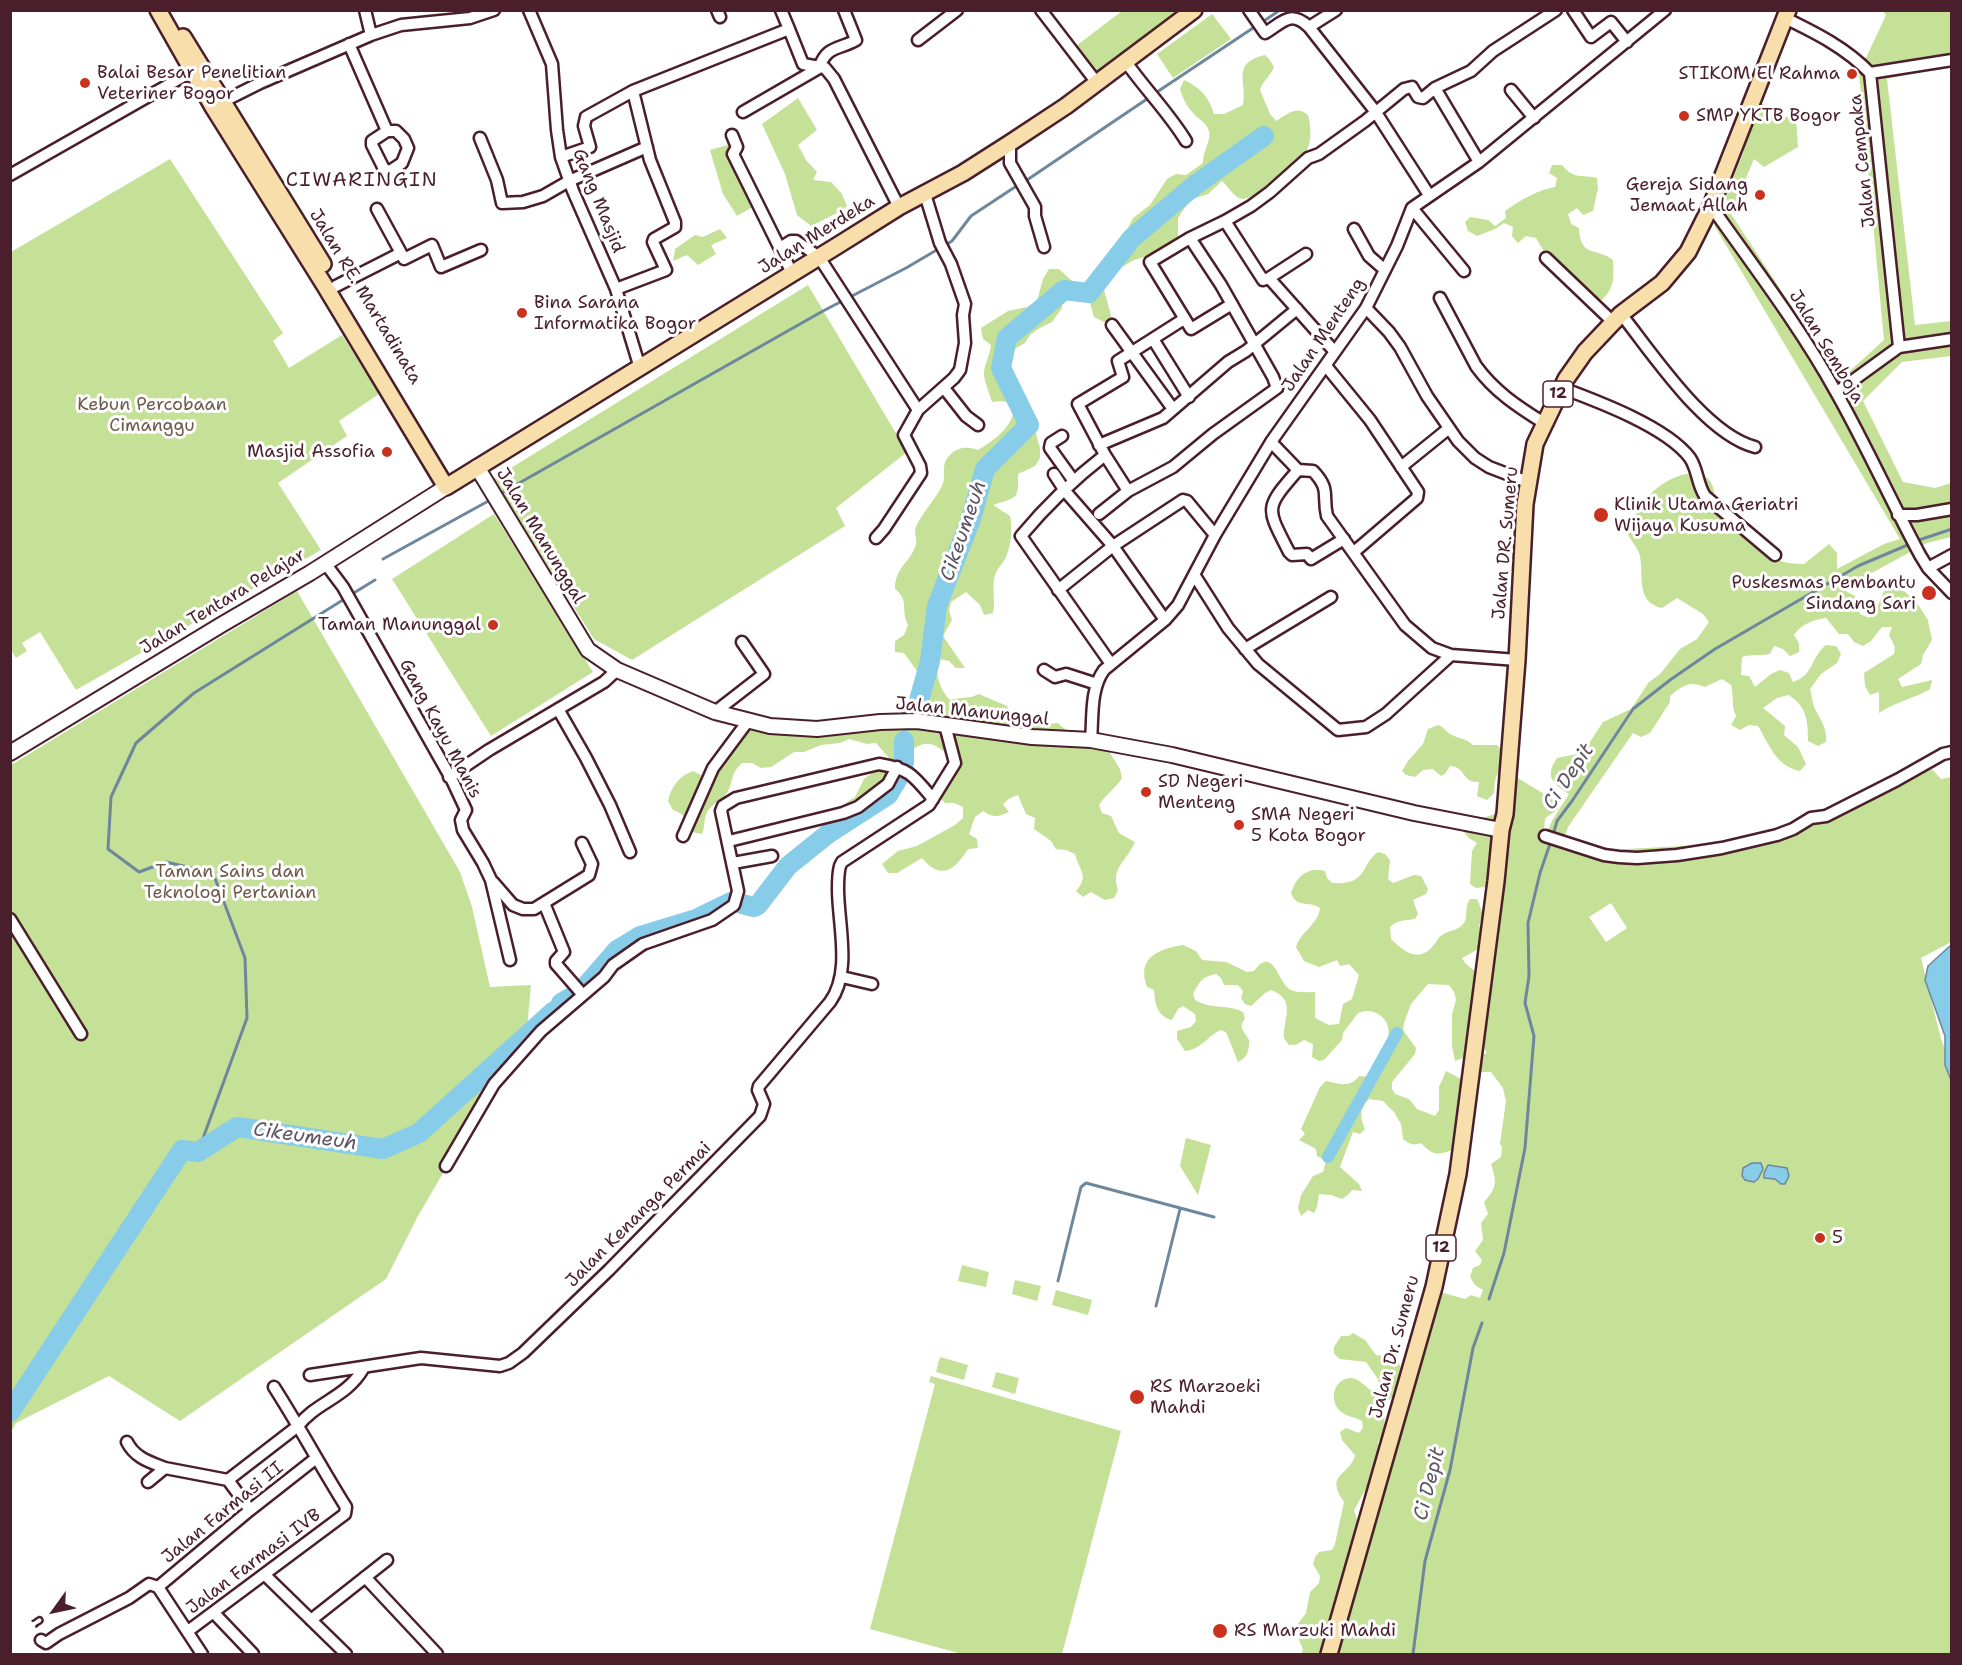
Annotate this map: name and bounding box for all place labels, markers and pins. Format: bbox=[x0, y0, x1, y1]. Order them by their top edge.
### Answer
place label: Balai Besar Penelitian Veteriner Bogor bbox=[97, 62, 286, 104]
place label: STIKOM El Rahma bbox=[1678, 63, 1840, 85]
marker: STIKOM El Rahma bbox=[1845, 67, 1859, 81]
marker: Balai Besar Penelitian Veteriner Bogor bbox=[78, 76, 92, 90]
place label: SMP YKTB Bogor bbox=[1696, 105, 1841, 127]
marker: SMP YKTB Bogor bbox=[1677, 109, 1691, 123]
place label: Gereja Sidang Jemaat Allah bbox=[1626, 174, 1748, 216]
marker: Gereja Sidang Jemaat Allah bbox=[1753, 188, 1767, 202]
place label: Bina Sarana Informatika Bogor bbox=[534, 292, 696, 334]
marker: Bina Sarana Informatika Bogor bbox=[515, 306, 529, 320]
place label: Masjid Assofia bbox=[247, 441, 375, 463]
marker: Masjid Assofia bbox=[380, 445, 394, 459]
place label: Klinik Utama Geriatri Wijaya Kusuma bbox=[1614, 494, 1799, 536]
marker: Klinik Utama Geriatri Wijaya Kusuma bbox=[1592, 506, 1610, 524]
place label: Puskesmas Pembantu Sindang Sari bbox=[1731, 572, 1916, 614]
marker: Puskesmas Pembantu Sindang Sari bbox=[1920, 584, 1938, 602]
place label: Taman Manunggal bbox=[318, 614, 481, 636]
marker: Taman Manunggal bbox=[486, 618, 500, 632]
place label: SD Negeri Menteng bbox=[1158, 771, 1243, 814]
marker: SD Negeri Menteng bbox=[1139, 785, 1153, 799]
place label: SMA Negeri 5 Kota Bogor bbox=[1251, 804, 1366, 846]
marker: SMA Negeri 5 Kota Bogor bbox=[1232, 818, 1246, 832]
place label: 5 bbox=[1832, 1227, 1843, 1249]
marker: 5 bbox=[1813, 1231, 1827, 1245]
place label: RS Marzoeki Mahdi bbox=[1150, 1376, 1261, 1418]
marker: RS Marzoeki Mahdi bbox=[1128, 1388, 1146, 1406]
place label: RS Marzuki Mahdi bbox=[1234, 1620, 1396, 1642]
marker: RS Marzuki Mahdi bbox=[1211, 1622, 1229, 1640]

